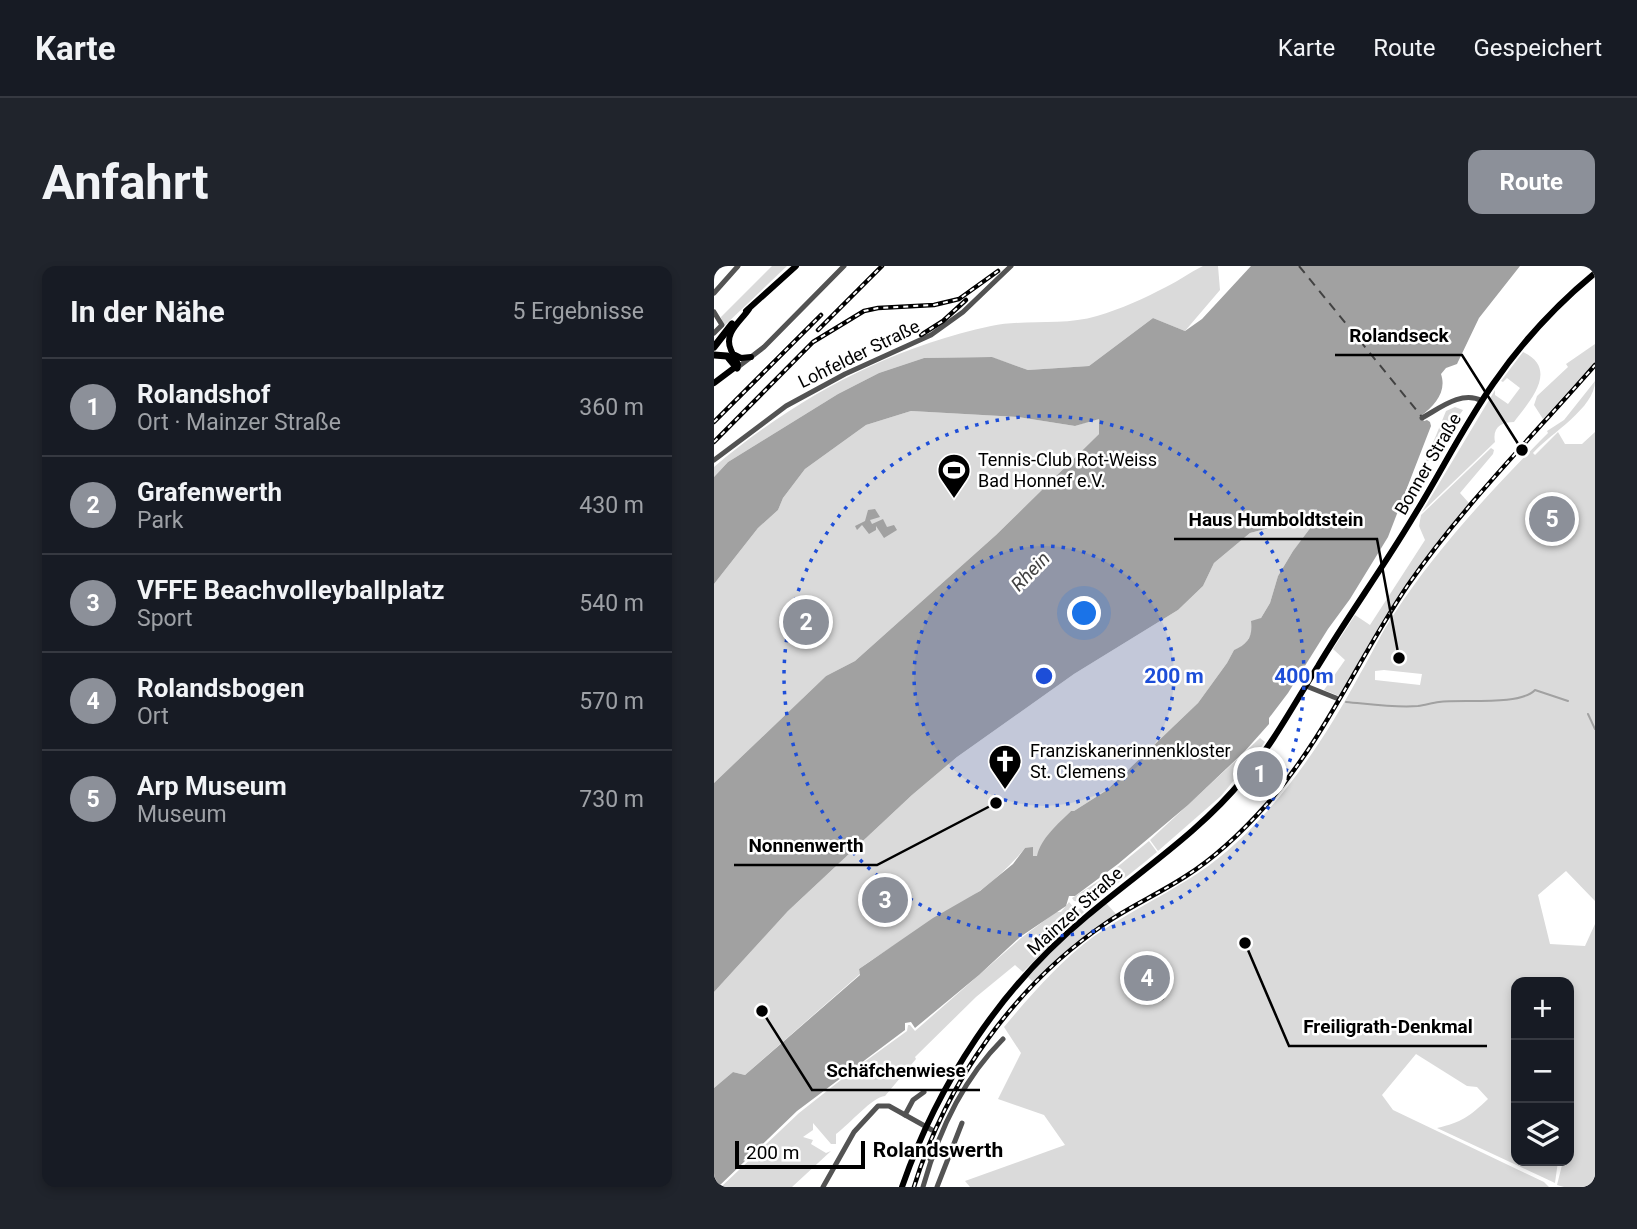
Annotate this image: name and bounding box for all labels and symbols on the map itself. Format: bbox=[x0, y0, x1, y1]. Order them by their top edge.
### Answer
street label: Lohfelder Straße bbox=[795, 315, 923, 392]
callout: Rolandseck bbox=[1335, 315, 1462, 355]
text: Rolandseck bbox=[1349, 324, 1450, 347]
street label: Bonner Straße bbox=[1390, 409, 1465, 518]
place label: Tennis-Club Rot-Weiss Bad Honnef e.V. bbox=[978, 449, 1157, 491]
sports icon: Tennis-Club Rot-Weiss Bad Honnef e.V. bbox=[935, 451, 973, 500]
pin: 5 bbox=[1529, 493, 1575, 545]
callout: Haus Humboldtstein bbox=[1174, 499, 1377, 539]
text: Haus Humboldtstein bbox=[1189, 508, 1363, 531]
water label: Rhein bbox=[1006, 547, 1055, 596]
pin: 2 bbox=[783, 596, 829, 648]
your location bbox=[1067, 596, 1101, 630]
centre of rings bbox=[1032, 664, 1056, 688]
text: 200 m bbox=[1144, 664, 1204, 688]
text: 400 m bbox=[1274, 664, 1334, 688]
place label: Franziskanerinnenkloster St. Clemens bbox=[1030, 740, 1231, 782]
church icon: Franziskanerinnenkloster St. Clemens bbox=[986, 742, 1024, 791]
pin: 1 bbox=[1237, 748, 1283, 800]
callout: Nonnenwerth bbox=[734, 825, 877, 865]
text: Nonnenwerth bbox=[748, 834, 864, 857]
street label: Mainzer Straße bbox=[1023, 862, 1127, 959]
pin: 3 bbox=[862, 874, 908, 926]
pin: 4 bbox=[1124, 952, 1170, 1004]
callout: Freiligrath-Denkmal bbox=[1289, 1006, 1487, 1046]
text: Freiligrath-Denkmal bbox=[1303, 1015, 1473, 1038]
callout: Schäfchenwiese bbox=[812, 1050, 980, 1090]
text: Schäfchenwiese bbox=[826, 1059, 966, 1082]
scale bar bbox=[735, 1138, 864, 1170]
district label: Rolandswerth bbox=[873, 1138, 1003, 1162]

